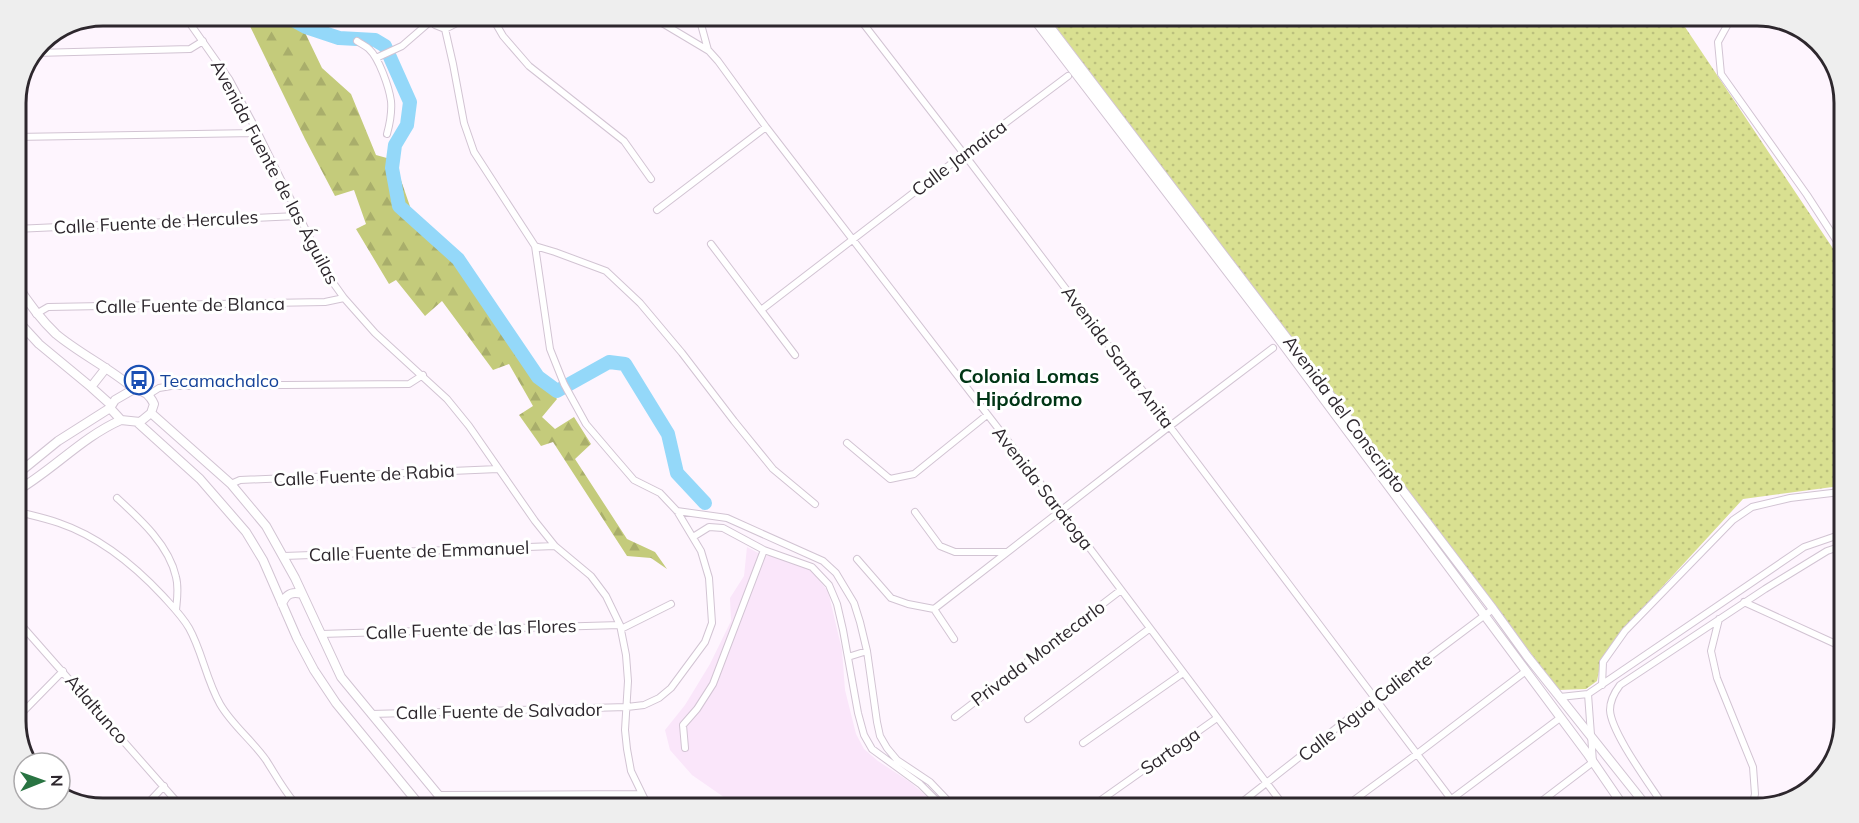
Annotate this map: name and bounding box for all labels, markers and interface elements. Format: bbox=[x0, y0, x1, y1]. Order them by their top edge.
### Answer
street label: Avenida Fuente de las Águilas bbox=[206, 56, 344, 288]
street label: Calle Jamaica bbox=[907, 115, 1011, 201]
street label: Calle Fuente de Hercules bbox=[53, 205, 259, 239]
street label: Avenida Santa Anita bbox=[1057, 281, 1179, 433]
street label: Calle Fuente de Blanca bbox=[95, 292, 285, 318]
street label: Avenida del Conscripto bbox=[1278, 331, 1412, 497]
district label: Colonia Lomas Hipódromo bbox=[959, 363, 1099, 411]
bus stop icon: Tecamachalco bbox=[123, 364, 155, 396]
place label: Tecamachalco bbox=[160, 369, 279, 392]
street label: Avenida Saratoga bbox=[988, 422, 1098, 554]
street label: Calle Fuente de Rabia bbox=[273, 459, 455, 491]
street label: Calle Fuente de Emmanuel bbox=[308, 536, 530, 566]
street label: Privada Montecarlo bbox=[966, 595, 1110, 711]
street label: Calle Fuente de las Flores bbox=[365, 614, 577, 644]
street label: Calle Agua Caliente bbox=[1294, 648, 1436, 766]
street label: Atlaltunco bbox=[60, 669, 134, 749]
street label: Calle Fuente de Salvador bbox=[396, 698, 603, 724]
street label: Sartoga bbox=[1136, 722, 1204, 780]
north arrow bbox=[12, 751, 72, 811]
text: N bbox=[47, 775, 67, 787]

